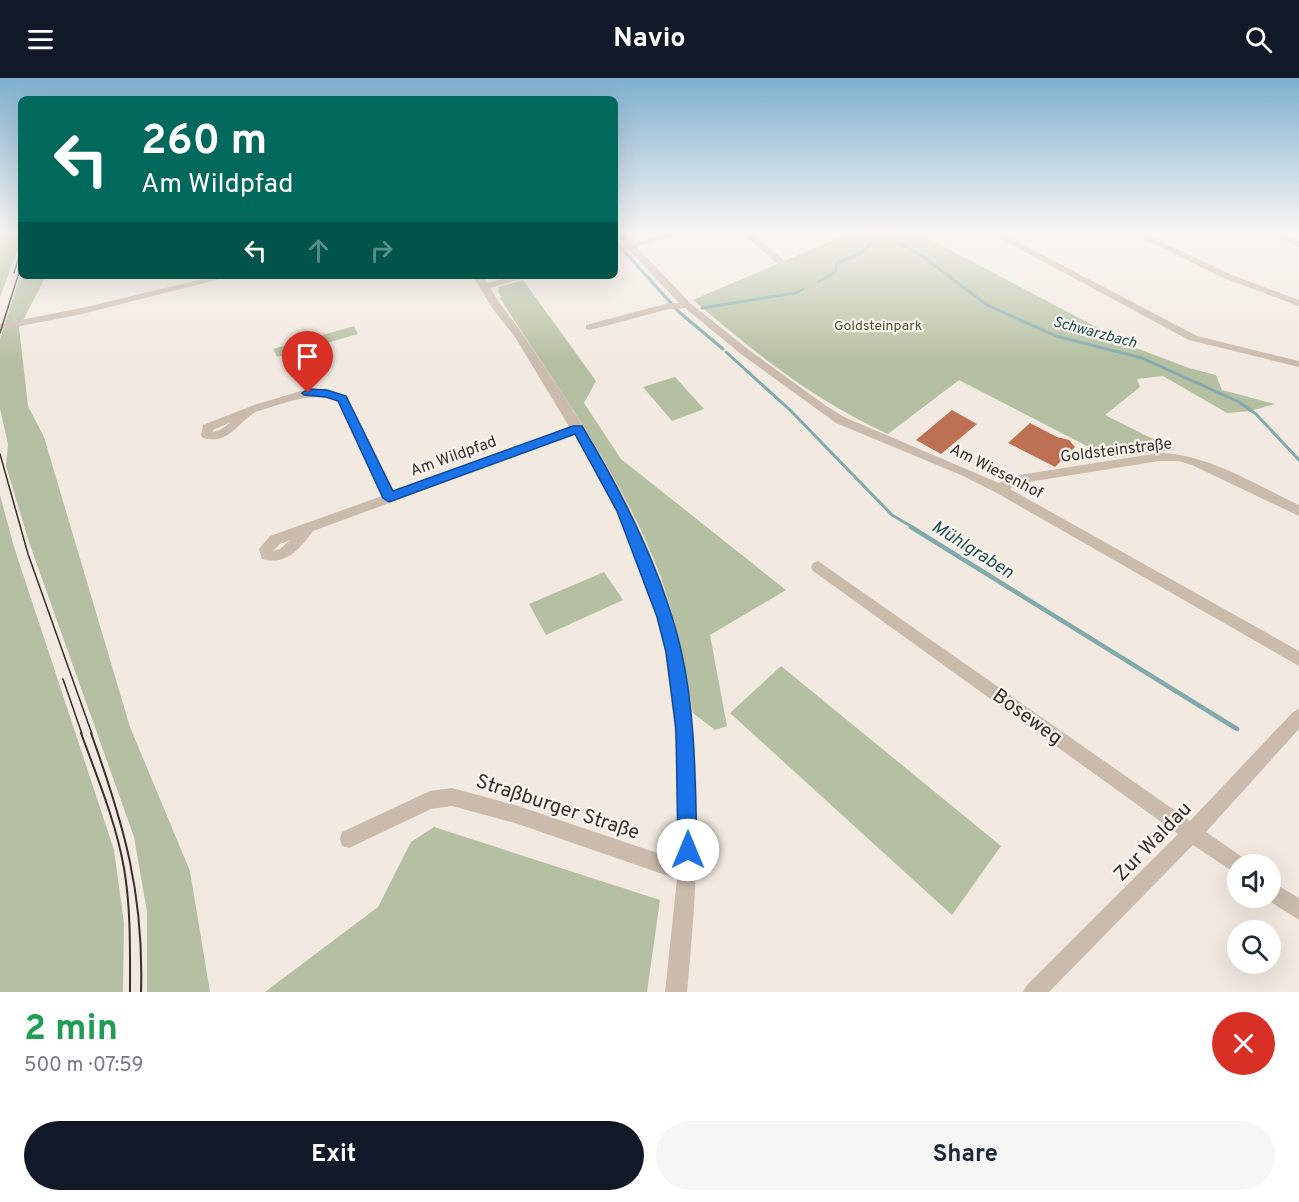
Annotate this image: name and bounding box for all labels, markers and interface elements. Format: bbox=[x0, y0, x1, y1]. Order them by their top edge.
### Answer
text: Navio bbox=[613, 22, 686, 56]
icon: menu bbox=[24, 23, 57, 56]
icon: search bbox=[1242, 23, 1275, 56]
text: 260 m bbox=[141, 116, 267, 169]
icon: left bbox=[42, 120, 120, 198]
text: Am Wildpfad bbox=[141, 168, 294, 202]
icon: left bbox=[239, 234, 272, 267]
icon: ahead bbox=[302, 234, 335, 267]
icon: right bbox=[365, 234, 398, 267]
water label: Schwarzbach bbox=[1051, 313, 1138, 354]
park label: Goldsteinpark bbox=[834, 318, 922, 335]
pin bbox=[282, 331, 333, 393]
icon: arrive bbox=[291, 340, 324, 373]
street label: Am Wildpfad bbox=[408, 432, 500, 482]
street label: Goldsteinstraße bbox=[1059, 434, 1173, 468]
street label: Am Wiesenhof bbox=[946, 440, 1047, 504]
water label: Mühlgraben bbox=[927, 516, 1018, 585]
street label: Boseweg bbox=[987, 683, 1067, 752]
street label: Straßburger Straße bbox=[472, 769, 642, 847]
street label: Zur Waldau bbox=[1109, 797, 1198, 888]
position arrow bbox=[656, 818, 720, 882]
map controls bbox=[1227, 854, 1281, 974]
button: sound bbox=[1227, 854, 1281, 908]
button: search bbox=[1227, 920, 1281, 974]
text: 2 min bbox=[24, 1007, 118, 1053]
button: close bbox=[1212, 1012, 1275, 1075]
text: 500 m · 07:59 bbox=[24, 1053, 143, 1079]
button: Exit bbox=[24, 1121, 644, 1190]
button: Share bbox=[656, 1121, 1275, 1190]

